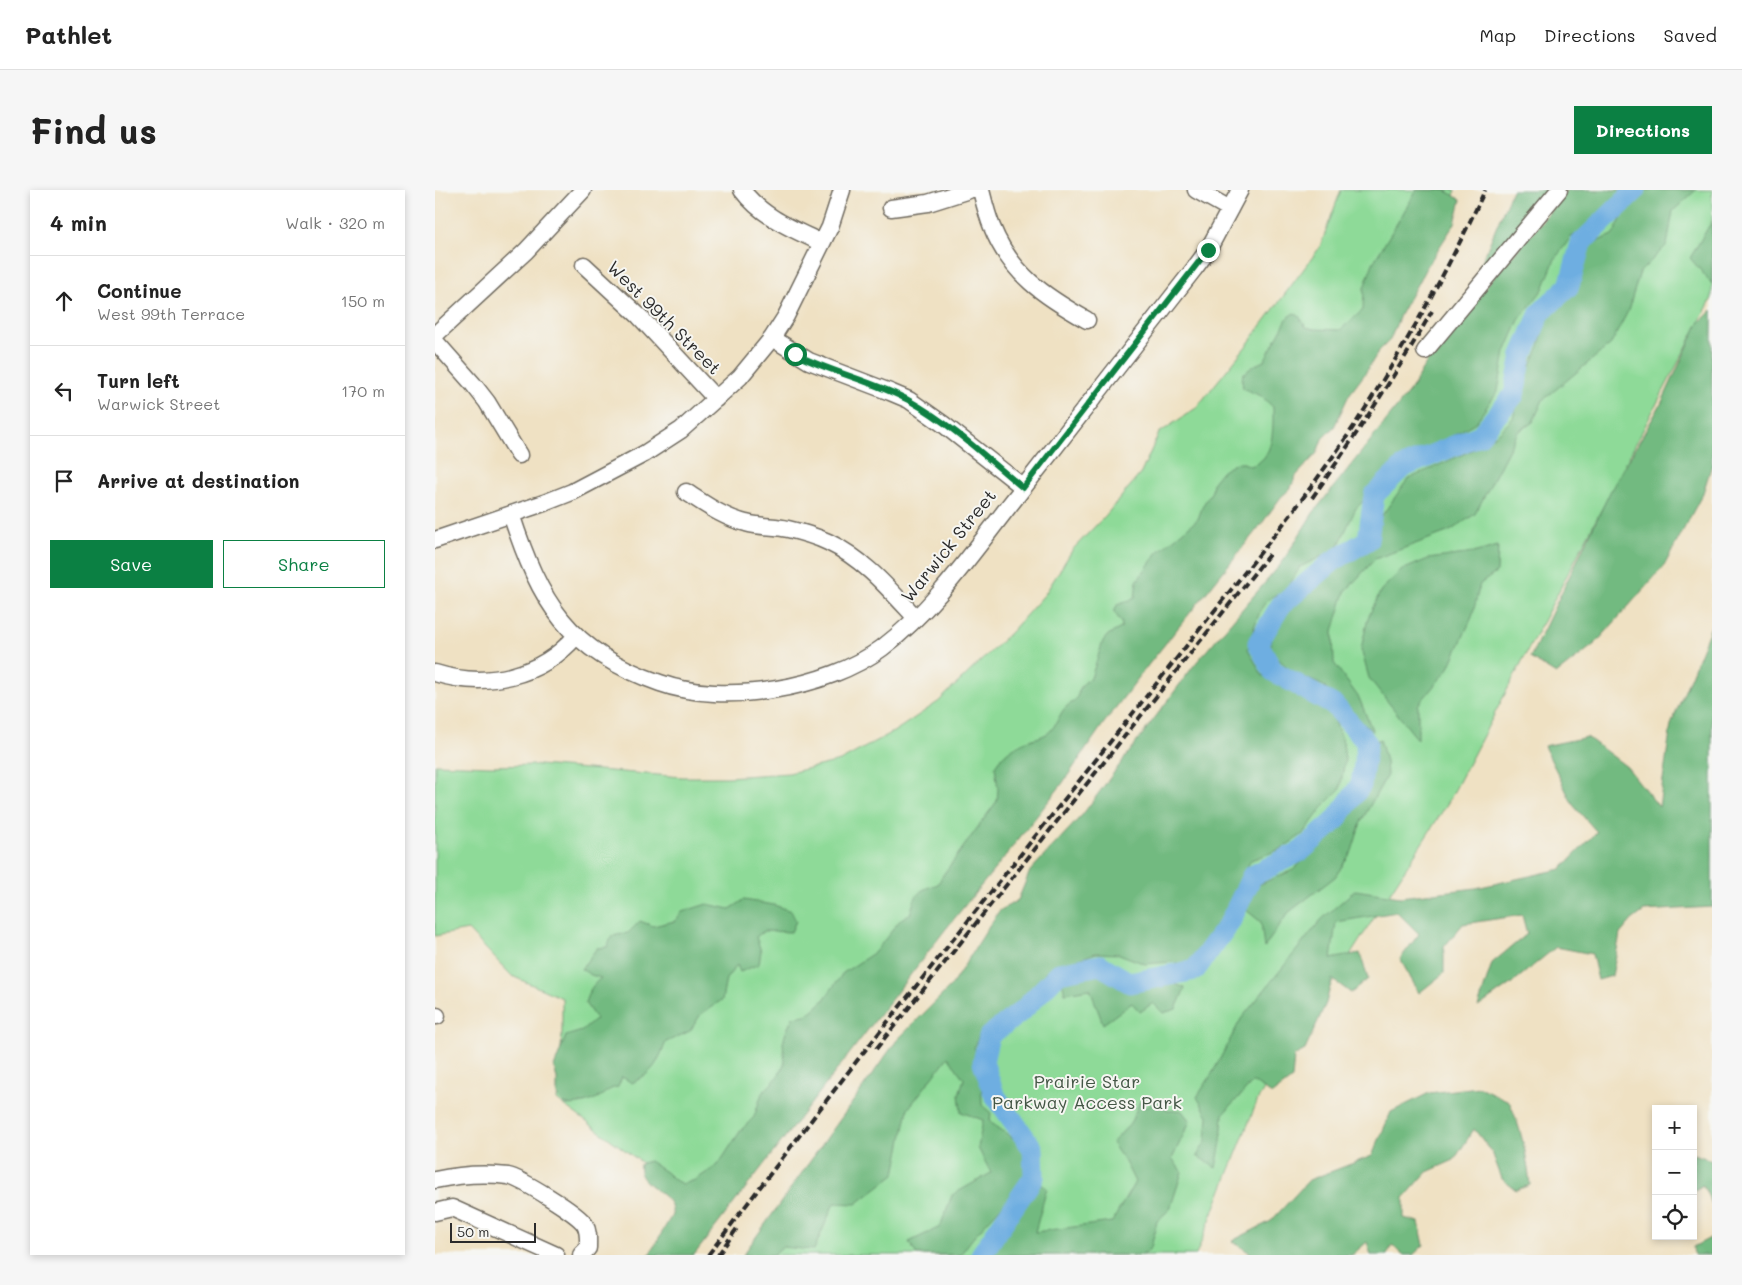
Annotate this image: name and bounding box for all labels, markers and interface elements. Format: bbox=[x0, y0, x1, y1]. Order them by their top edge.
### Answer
text: Pathlet bbox=[25, 19, 112, 50]
text: Map bbox=[1479, 23, 1516, 47]
text: Directions bbox=[1544, 23, 1636, 47]
text: Saved bbox=[1664, 23, 1717, 47]
button: Directions bbox=[1574, 106, 1712, 154]
text: Find us bbox=[30, 107, 157, 153]
text: 4 min bbox=[50, 209, 107, 236]
text: Walk · 320 m bbox=[285, 212, 385, 233]
route end bbox=[1197, 239, 1220, 262]
street label: West 99th Street bbox=[603, 255, 727, 379]
text: Continue bbox=[97, 278, 182, 303]
icon: ahead bbox=[50, 287, 78, 315]
text: 150 m bbox=[341, 290, 385, 311]
text: West 99th Terrace bbox=[97, 303, 245, 324]
route start bbox=[784, 343, 807, 366]
text: Turn left bbox=[97, 368, 180, 393]
icon: left bbox=[50, 377, 78, 405]
text: 170 m bbox=[341, 380, 385, 401]
text: Warwick Street bbox=[97, 393, 220, 414]
icon: arrive bbox=[50, 467, 78, 495]
text: Arrive at destination bbox=[97, 468, 300, 493]
street label: Warwick Street bbox=[895, 484, 1001, 607]
button: Save bbox=[50, 540, 213, 588]
button: Share bbox=[223, 540, 385, 588]
park label: Prairie Star Parkway Access Park bbox=[992, 1069, 1182, 1114]
map controls bbox=[1652, 1105, 1697, 1240]
button: + bbox=[1652, 1105, 1697, 1150]
button: − bbox=[1652, 1150, 1697, 1195]
button: locate bbox=[1652, 1195, 1697, 1240]
scale bar bbox=[450, 1220, 536, 1243]
text: 50 m bbox=[457, 1222, 489, 1241]

